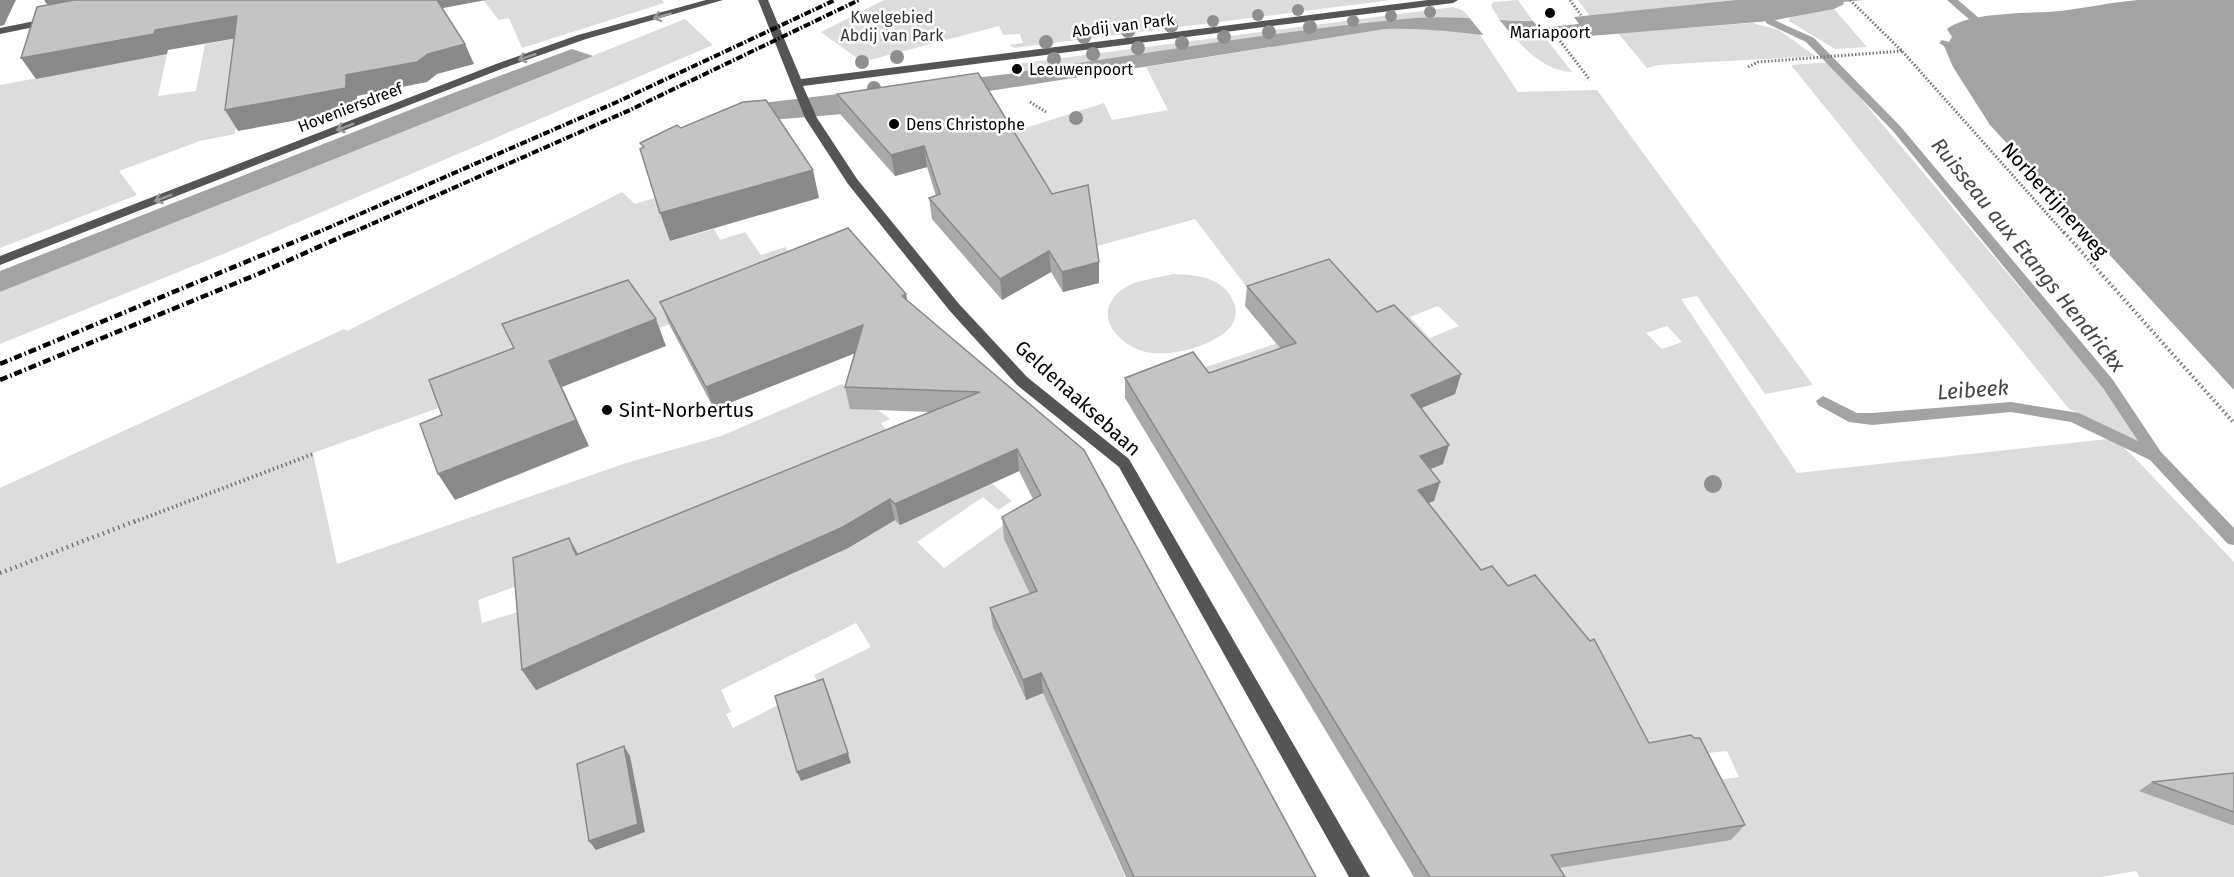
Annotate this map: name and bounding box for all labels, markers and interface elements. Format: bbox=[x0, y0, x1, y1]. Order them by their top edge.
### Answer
marker: Mariapoort bbox=[1543, 6, 1557, 20]
park label: Kwelgebied Abdij van Park bbox=[841, 8, 944, 45]
street label: Abdij van Park bbox=[1071, 10, 1176, 41]
one-way arrow bbox=[653, 11, 672, 22]
place label: Mariapoort bbox=[1510, 23, 1591, 42]
one-way arrow bbox=[518, 52, 536, 63]
place label: Leeuwenpoort bbox=[1029, 60, 1133, 79]
marker: Leeuwenpoort bbox=[1010, 62, 1024, 76]
street label: Hoveniersdreef bbox=[295, 78, 407, 136]
place label: Dens Christophe bbox=[906, 115, 1025, 134]
marker: Dens Christophe bbox=[887, 117, 901, 131]
one-way arrow bbox=[336, 122, 354, 133]
water label: Ruisseau aux Etangs Hendrickx bbox=[1926, 133, 2131, 378]
street label: Norbertijnerweg bbox=[1997, 137, 2114, 263]
one-way arrow bbox=[154, 193, 173, 204]
street label: Geldenaaksebaan bbox=[1010, 335, 1146, 461]
water label: Leibeek bbox=[1936, 375, 2010, 405]
place label: Sint-Norbertus bbox=[619, 398, 754, 422]
marker: Sint-Norbertus bbox=[600, 403, 614, 417]

